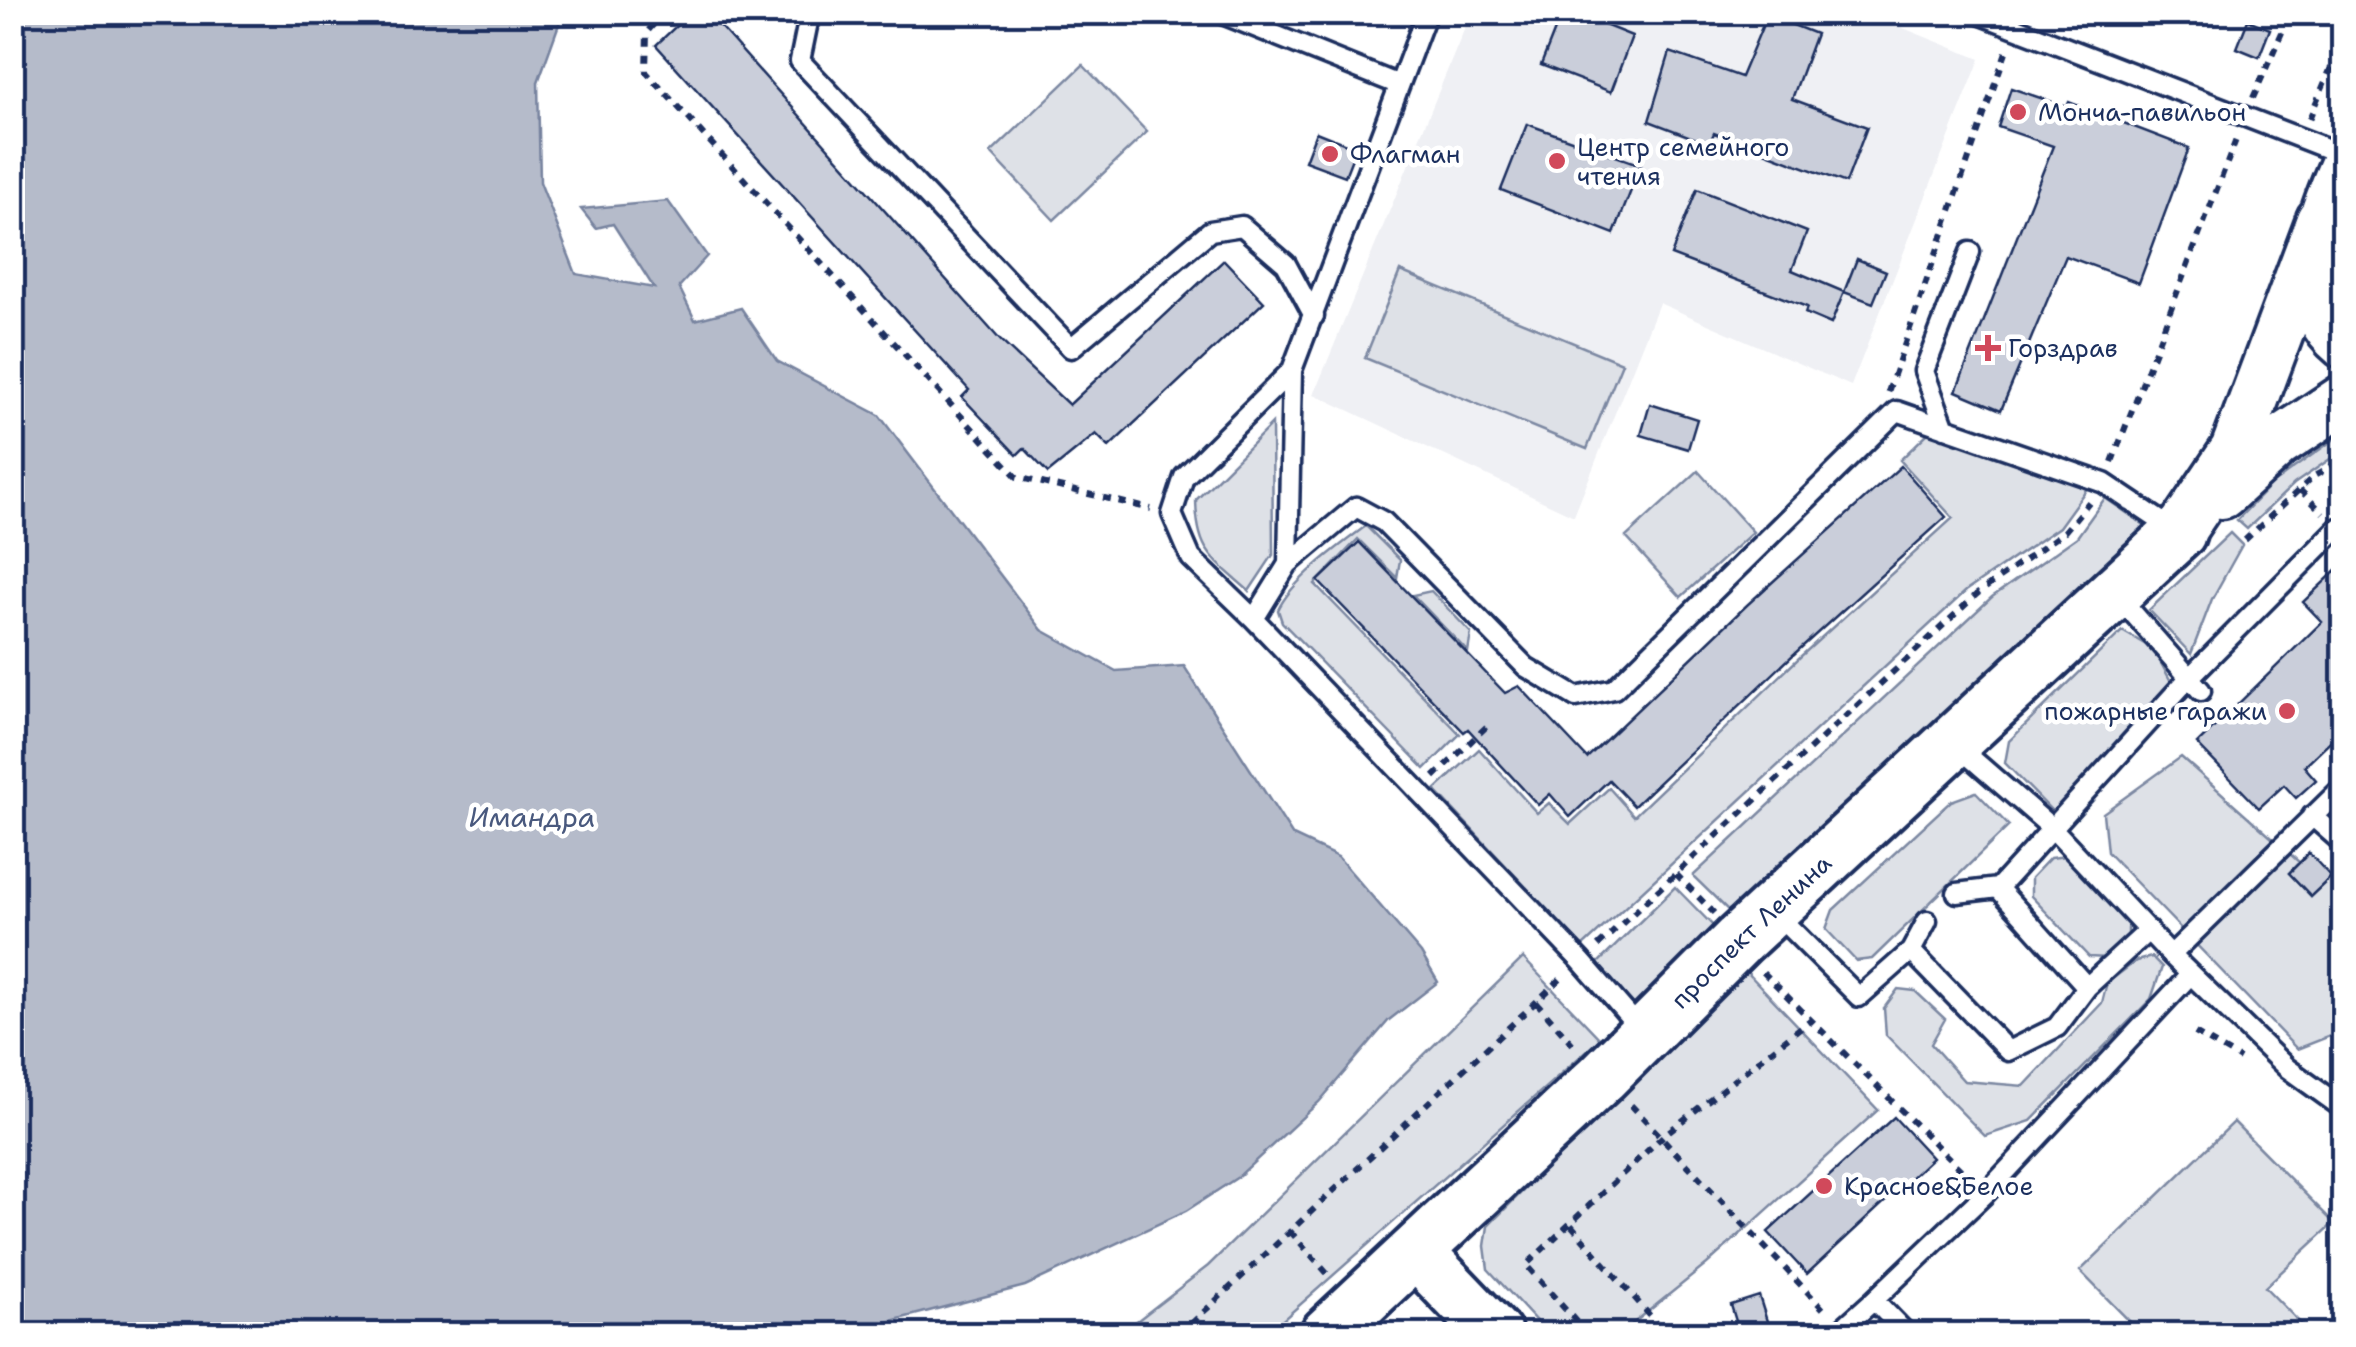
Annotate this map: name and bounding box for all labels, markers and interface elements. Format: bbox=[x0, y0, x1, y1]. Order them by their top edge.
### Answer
place label: Монча-павильон bbox=[2038, 95, 2246, 129]
marker: Монча-павильон bbox=[2007, 101, 2029, 123]
place label: Центр семейного чтения bbox=[1577, 130, 1789, 193]
place label: Флагман bbox=[1350, 137, 1461, 171]
marker: Флагман bbox=[1319, 143, 1341, 165]
marker: Центр семейного чтения bbox=[1546, 150, 1568, 172]
place label: Горздрав bbox=[2008, 331, 2118, 365]
marker: Горздрав bbox=[1977, 337, 1999, 359]
place label: пожарные гаражи bbox=[2044, 694, 2267, 728]
marker: пожарные гаражи bbox=[2276, 700, 2298, 722]
water label: Имандра bbox=[469, 798, 595, 836]
street label: проспект Ленина bbox=[1663, 846, 1839, 1016]
place label: Красное&Белое bbox=[1844, 1169, 2034, 1203]
marker: Красное&Белое bbox=[1813, 1175, 1835, 1197]

